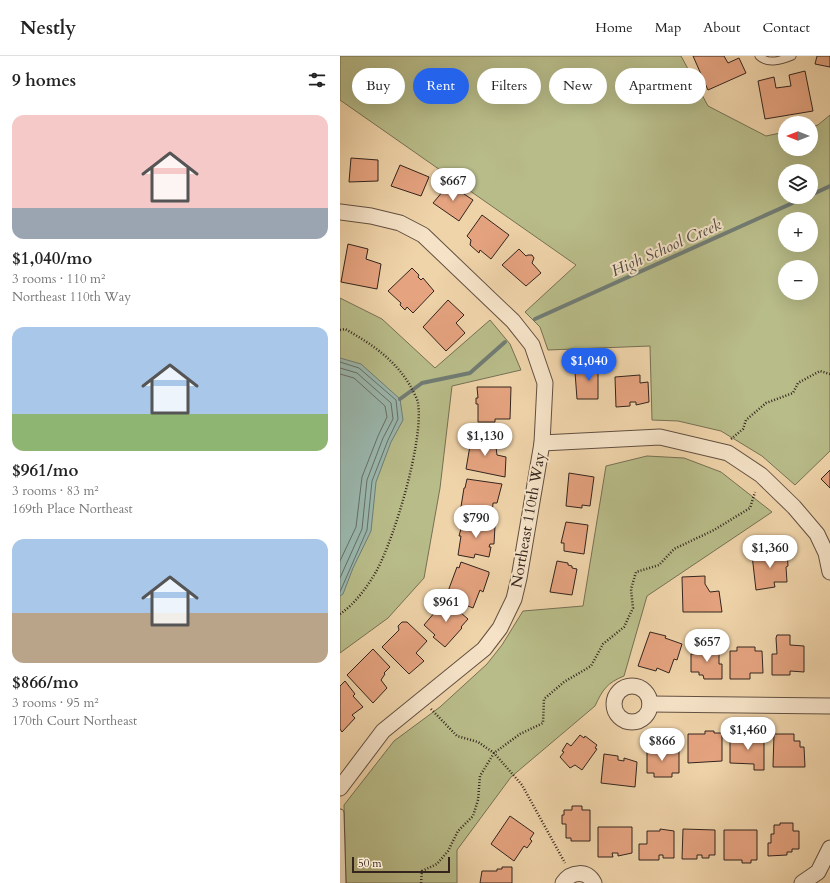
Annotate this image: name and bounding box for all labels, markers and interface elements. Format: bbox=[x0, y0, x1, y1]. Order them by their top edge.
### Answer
text: Nestly bbox=[20, 15, 76, 41]
text: Home bbox=[595, 18, 633, 37]
text: Map bbox=[655, 18, 681, 37]
text: About bbox=[703, 18, 740, 37]
text: Contact bbox=[762, 18, 810, 37]
chip: Buy bbox=[352, 68, 405, 104]
chip: Rent bbox=[413, 68, 469, 104]
chip: Filters bbox=[477, 68, 541, 104]
chip: New bbox=[549, 68, 607, 104]
chip: Apartment bbox=[615, 68, 706, 104]
text: 9 homes bbox=[12, 69, 76, 92]
icon: filters bbox=[306, 69, 328, 91]
north arrow bbox=[778, 116, 818, 156]
map controls bbox=[778, 116, 818, 300]
icon: home bbox=[134, 141, 206, 213]
button: layers bbox=[778, 164, 818, 204]
pin: $667 bbox=[429, 168, 477, 202]
text: $667 bbox=[440, 172, 466, 190]
button: + bbox=[778, 212, 818, 252]
water label: High School Creek bbox=[608, 214, 725, 282]
text: $1,040/mo bbox=[12, 247, 92, 270]
button: − bbox=[778, 260, 818, 300]
text: 3 rooms · 110 m² bbox=[12, 270, 105, 288]
text: Northeast 110th Way bbox=[12, 288, 131, 306]
pin: $1,040 bbox=[556, 348, 622, 382]
text: $1,040 bbox=[570, 352, 608, 370]
icon: home bbox=[134, 353, 206, 425]
pin: $1,130 bbox=[452, 423, 518, 457]
text: $1,130 bbox=[466, 427, 504, 445]
street label: Northeast 110th Way bbox=[506, 451, 550, 589]
text: $961/mo bbox=[12, 459, 78, 482]
text: 3 rooms · 83 m² bbox=[12, 482, 99, 500]
text: 169th Place Northeast bbox=[12, 500, 133, 518]
pin: $790 bbox=[452, 505, 500, 539]
text: $790 bbox=[463, 509, 489, 527]
pin: $1,360 bbox=[737, 535, 803, 569]
text: $1,360 bbox=[751, 539, 789, 557]
icon: home bbox=[134, 565, 206, 637]
pin: $961 bbox=[422, 589, 470, 623]
text: $961 bbox=[433, 593, 459, 611]
pin: $657 bbox=[683, 629, 731, 663]
text: $657 bbox=[694, 633, 720, 651]
text: $866/mo bbox=[12, 671, 78, 694]
text: 3 rooms · 95 m² bbox=[12, 694, 99, 712]
text: 170th Court Northeast bbox=[12, 712, 137, 730]
pin: $1,460 bbox=[715, 717, 781, 751]
text: $1,460 bbox=[729, 721, 767, 739]
pin: $866 bbox=[638, 728, 686, 762]
text: $866 bbox=[649, 732, 675, 750]
scale bar bbox=[352, 855, 450, 874]
text: 50 m bbox=[358, 856, 382, 871]

